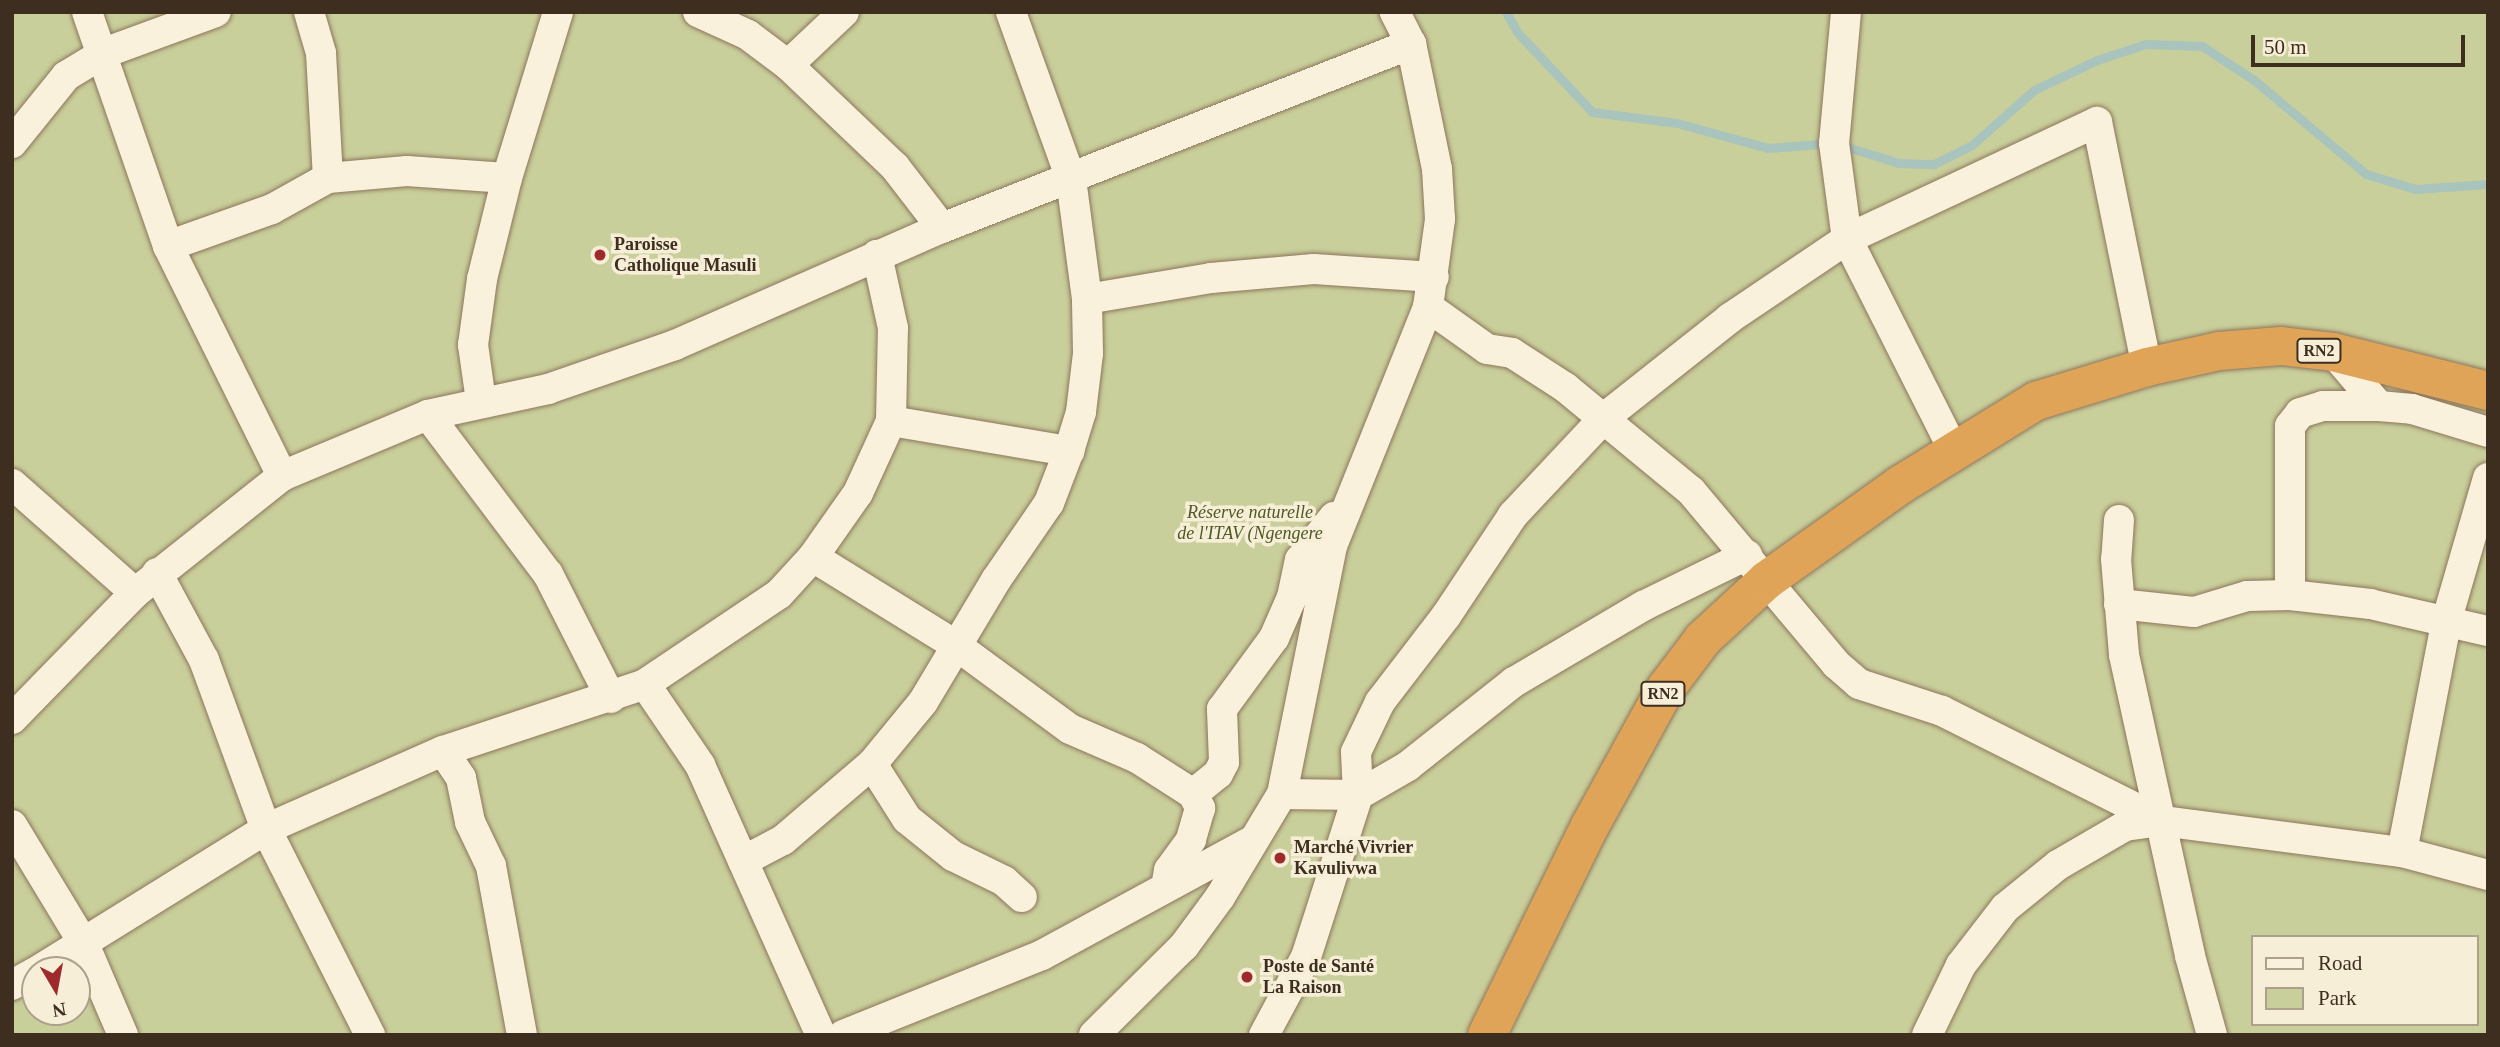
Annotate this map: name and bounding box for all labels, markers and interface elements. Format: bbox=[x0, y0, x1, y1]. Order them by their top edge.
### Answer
scale bar bbox=[2255, 21, 2468, 65]
text: 50 m bbox=[2264, 35, 2307, 59]
place label: Paroisse Catholique Masuli bbox=[614, 234, 757, 276]
marker: Paroisse Catholique Masuli bbox=[592, 247, 608, 263]
road number: RN2 bbox=[2296, 338, 2342, 364]
park label: Réserve naturelle de l'ITAV (Ngengere bbox=[1177, 502, 1323, 544]
road number: RN2 bbox=[1640, 681, 1686, 706]
place label: Marché Vivrier Kavulivwa bbox=[1294, 837, 1413, 880]
marker: Marché Vivrier Kavulivwa bbox=[1272, 850, 1288, 866]
legend bbox=[2252, 935, 2479, 1026]
text: Road bbox=[2318, 951, 2362, 975]
north arrow bbox=[21, 956, 91, 1026]
place label: Poste de Santé La Raison bbox=[1263, 956, 1374, 998]
marker: Poste de Santé La Raison bbox=[1237, 967, 1257, 987]
text: Park bbox=[2318, 986, 2357, 1010]
text: N bbox=[51, 999, 68, 1022]

